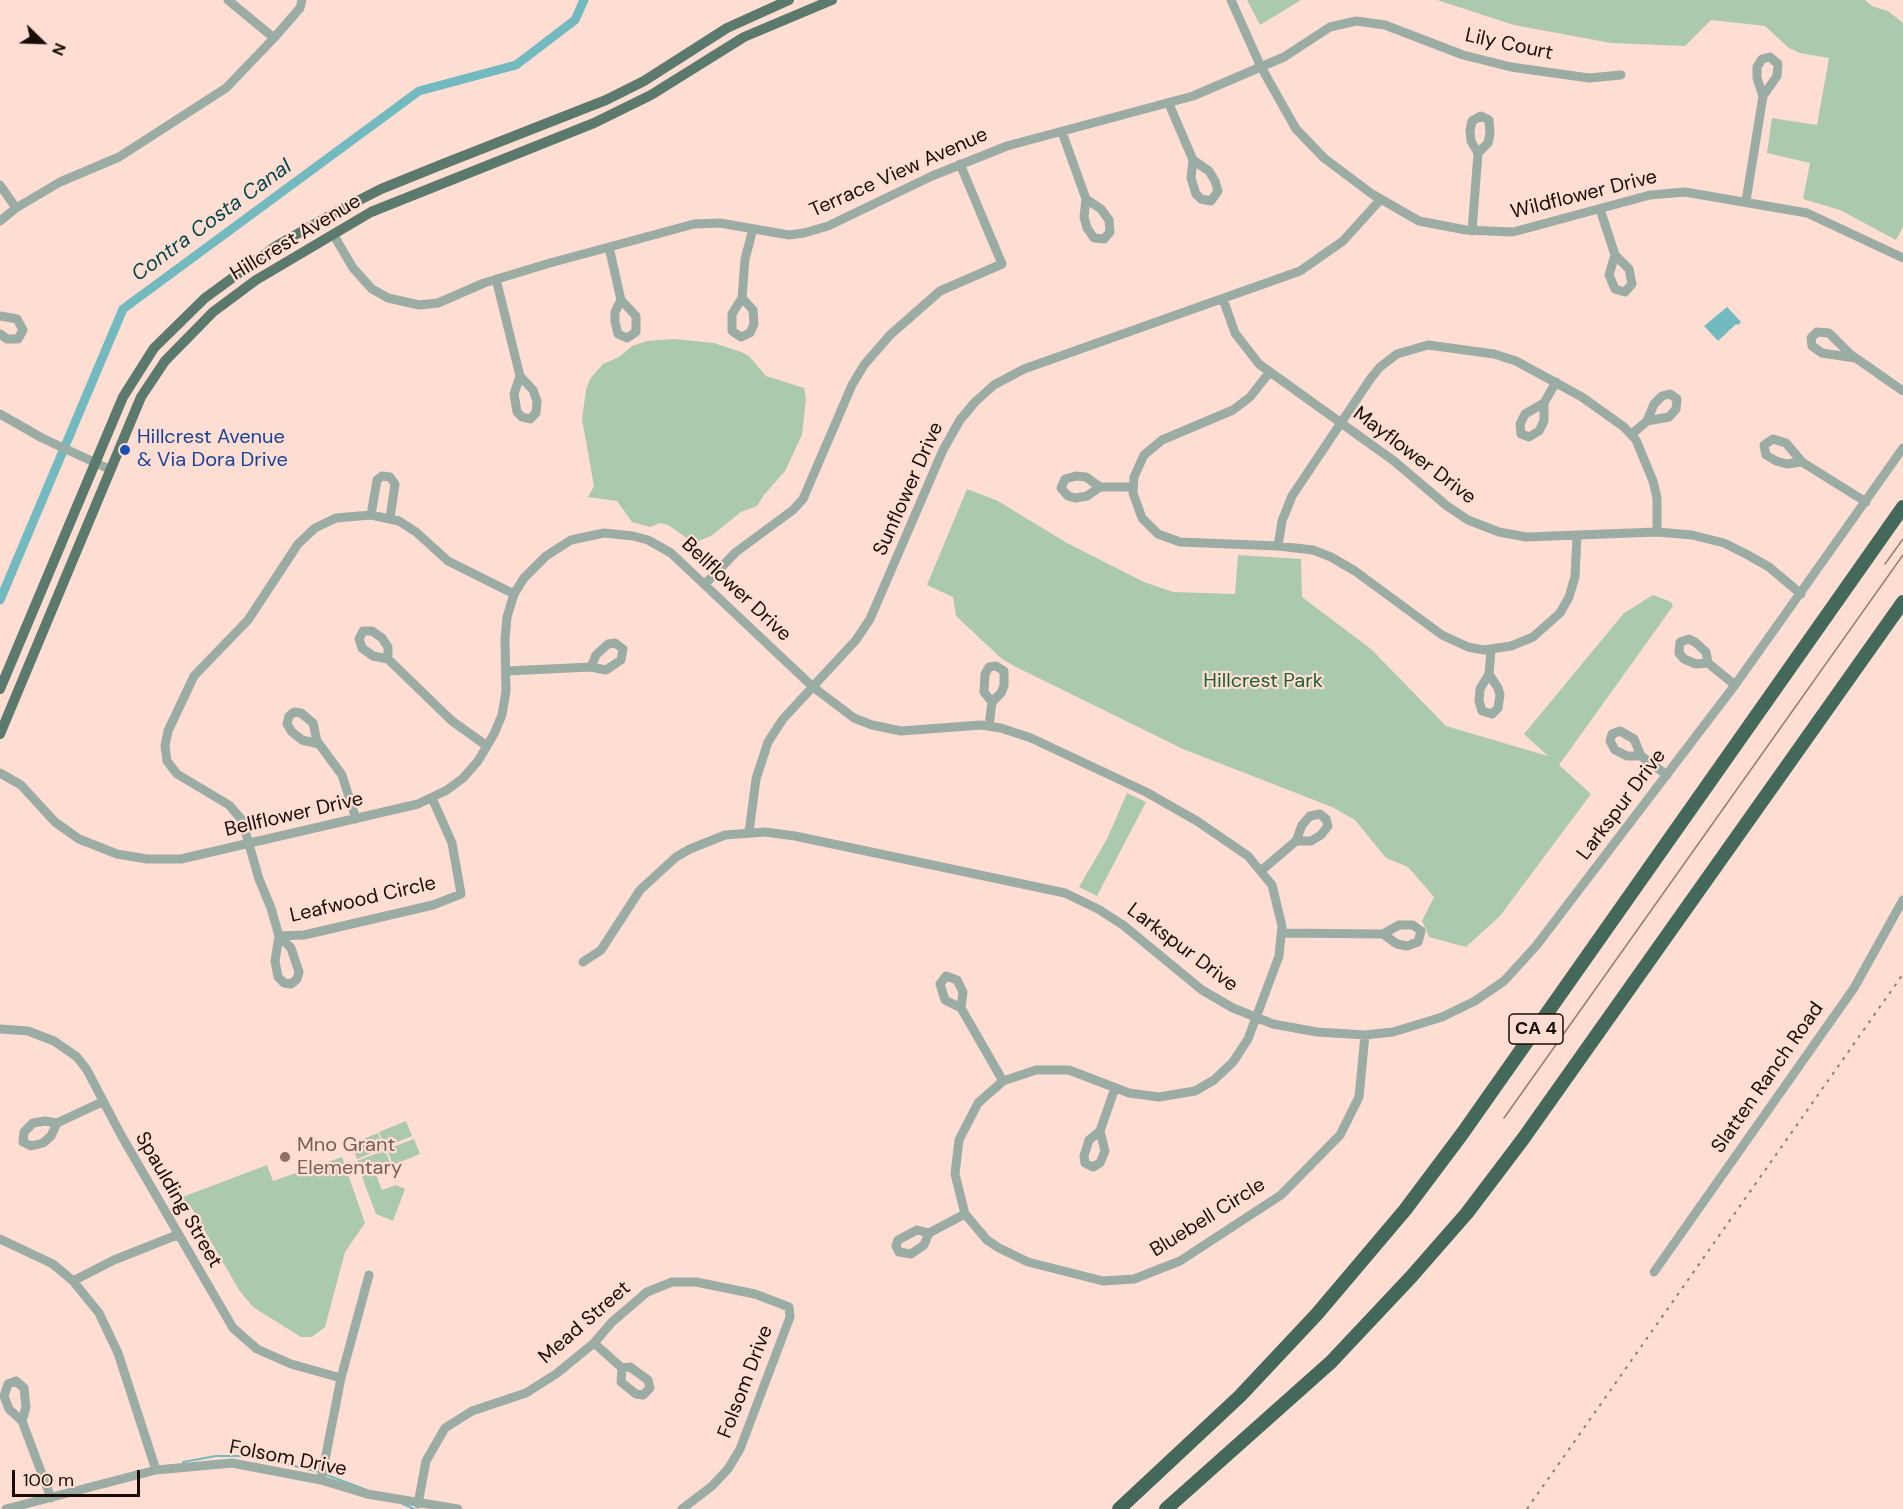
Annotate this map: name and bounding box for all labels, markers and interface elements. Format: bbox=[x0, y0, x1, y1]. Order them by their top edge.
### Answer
north arrow bbox=[12, 12, 72, 72]
street label: Lily Court bbox=[1463, 24, 1555, 66]
text: N bbox=[47, 40, 71, 59]
street label: Terrace View Avenue bbox=[806, 123, 992, 223]
water label: Contra Costa Canal bbox=[127, 154, 297, 288]
street label: Wildflower Drive bbox=[1508, 165, 1660, 225]
street label: Hillcrest Avenue bbox=[226, 190, 366, 286]
street label: Mayflower Drive bbox=[1348, 402, 1480, 510]
street label: Sunflower Drive bbox=[869, 419, 949, 559]
place label: Hillcrest Avenue & Via Dora Drive bbox=[137, 426, 288, 473]
marker: Hillcrest Avenue & Via Dora Drive bbox=[118, 443, 132, 457]
street label: Bellflower Drive bbox=[676, 533, 796, 647]
park label: Hillcrest Park bbox=[1203, 670, 1323, 694]
street label: Larkspur Drive bbox=[1573, 745, 1671, 865]
street label: Bellflower Drive bbox=[222, 787, 366, 843]
street label: Leafwood Circle bbox=[288, 872, 438, 928]
street label: Larkspur Drive bbox=[1122, 899, 1242, 997]
street label: Slatten Ranch Road bbox=[1707, 998, 1829, 1158]
road number: CA 4 bbox=[1509, 1014, 1563, 1044]
street label: Spaulding Street bbox=[129, 1128, 227, 1272]
place label: Mno Grant Elementary bbox=[297, 1134, 402, 1181]
marker: Mno Grant Elementary bbox=[278, 1150, 292, 1164]
street label: Bluebell Circle bbox=[1146, 1173, 1270, 1263]
street label: Mead Street bbox=[534, 1277, 636, 1369]
street label: Folsom Drive bbox=[713, 1322, 779, 1442]
street label: Folsom Drive bbox=[227, 1436, 349, 1482]
scale bar bbox=[15, 1458, 142, 1496]
text: 100 m bbox=[23, 1468, 74, 1492]

